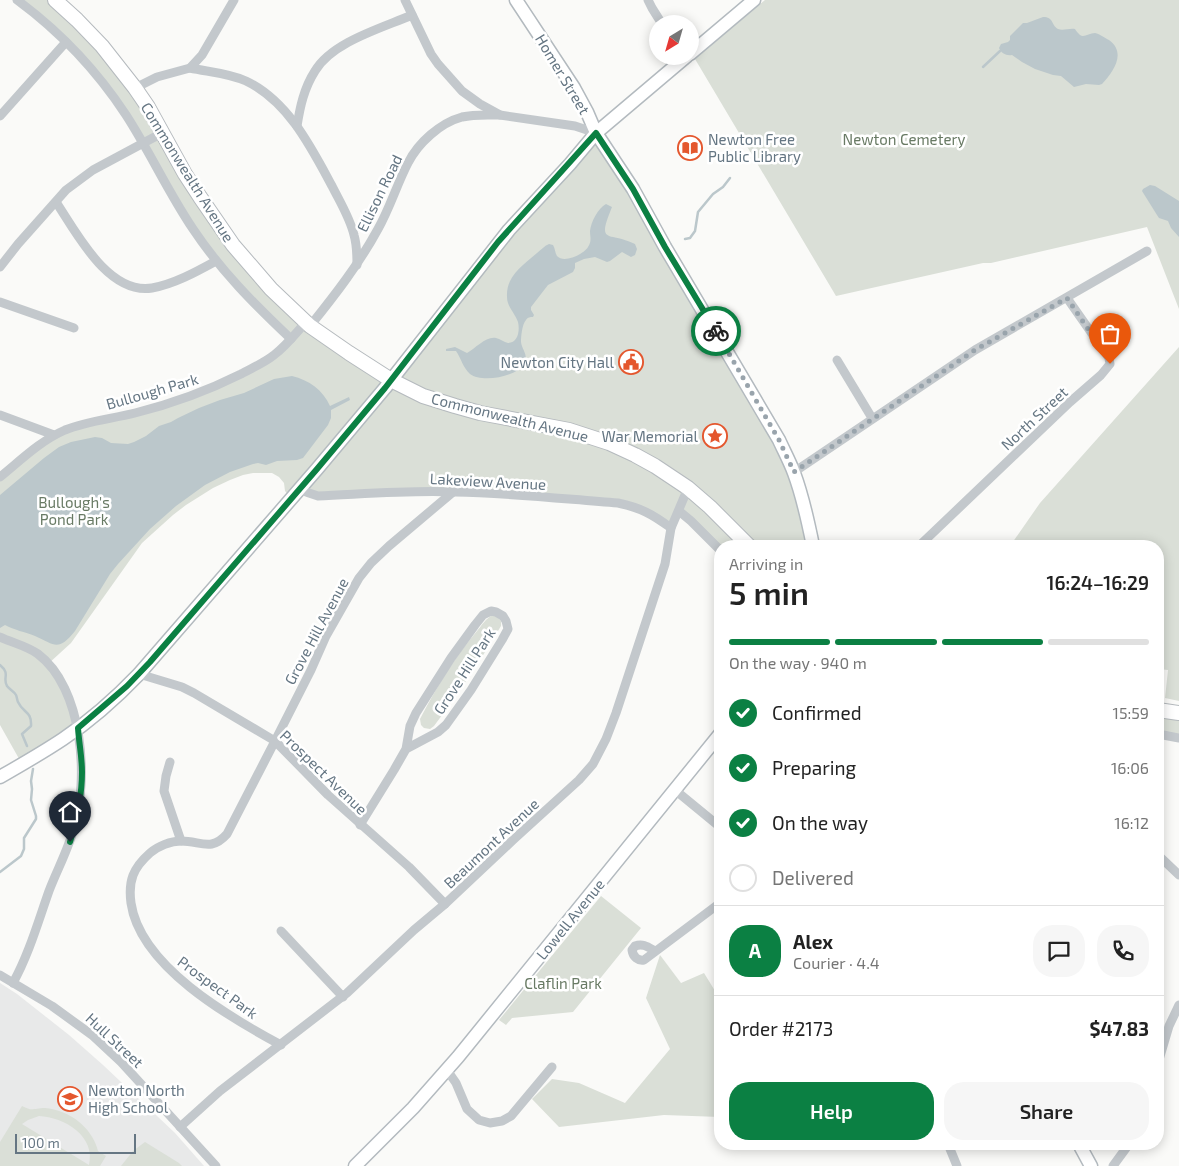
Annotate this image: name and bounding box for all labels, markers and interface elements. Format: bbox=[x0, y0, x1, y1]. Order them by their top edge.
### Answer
north arrow bbox=[649, 15, 699, 65]
map controls bbox=[649, 15, 699, 65]
street label: Homer Street bbox=[532, 31, 594, 118]
street label: Commonwealth Avenue bbox=[138, 99, 238, 245]
place label: Newton Free Public Library bbox=[708, 130, 801, 165]
park label: Newton Cemetery bbox=[843, 130, 965, 148]
library icon: Newton Free Public Library bbox=[677, 135, 703, 161]
street label: Ellison Road bbox=[353, 151, 405, 235]
courier bbox=[691, 306, 741, 356]
pin bbox=[1089, 313, 1131, 364]
icon: bike bbox=[702, 317, 730, 345]
icon: bag bbox=[1096, 320, 1124, 348]
public building icon: Newton City Hall bbox=[618, 349, 644, 375]
place label: Newton City Hall bbox=[501, 353, 615, 371]
street label: Bullough Park bbox=[104, 369, 200, 413]
street label: North Street bbox=[997, 382, 1071, 453]
street label: Commonwealth Avenue bbox=[430, 389, 590, 445]
place icon: War Memorial bbox=[702, 423, 728, 449]
place label: War Memorial bbox=[601, 427, 699, 445]
street label: Lakeview Avenue bbox=[429, 469, 547, 493]
park label: Bullough's Pond Park bbox=[38, 493, 110, 528]
text: Arriving in bbox=[729, 554, 803, 573]
text: 16:24–16:29 bbox=[1047, 571, 1149, 594]
text: 5 min bbox=[729, 573, 809, 611]
street label: Grove Hill Avenue bbox=[280, 574, 352, 688]
street label: Grove Hill Park bbox=[429, 624, 499, 718]
text: On the way · 940 m bbox=[729, 653, 867, 672]
icon: check bbox=[729, 699, 757, 727]
text: Confirmed bbox=[772, 701, 862, 724]
text: 15:59 bbox=[1113, 703, 1149, 722]
street label: Prospect Avenue bbox=[277, 726, 371, 818]
icon: check bbox=[729, 754, 757, 782]
text: Preparing bbox=[772, 756, 856, 779]
text: 16:06 bbox=[1111, 758, 1149, 777]
pin bbox=[49, 791, 91, 842]
street label: Beaumont Avenue bbox=[440, 794, 542, 892]
icon: home bbox=[56, 798, 84, 826]
icon: check bbox=[729, 809, 757, 837]
text: On the way bbox=[772, 811, 868, 834]
text: 16:12 bbox=[1114, 813, 1149, 832]
text: Delivered bbox=[772, 866, 854, 889]
street label: Lowell Avenue bbox=[532, 875, 608, 963]
button: chat bbox=[1033, 925, 1085, 977]
button: phone bbox=[1097, 925, 1149, 977]
text: Alex bbox=[793, 930, 833, 953]
text: A bbox=[749, 939, 761, 962]
street label: Prospect Park bbox=[174, 952, 262, 1022]
text: Courier · 4.4 bbox=[793, 953, 880, 972]
park label: Claflin Park bbox=[524, 974, 602, 992]
street label: Hull Street bbox=[82, 1009, 148, 1071]
text: Order #2173 bbox=[729, 1017, 833, 1040]
text: $47.83 bbox=[1089, 1017, 1149, 1040]
place label: Newton North High School bbox=[88, 1081, 185, 1116]
button: Help bbox=[729, 1082, 934, 1140]
button: Share bbox=[944, 1082, 1149, 1140]
school or university icon: Newton North High School bbox=[57, 1086, 83, 1112]
scale bar bbox=[15, 1131, 136, 1154]
text: 100 m bbox=[22, 1134, 60, 1151]

